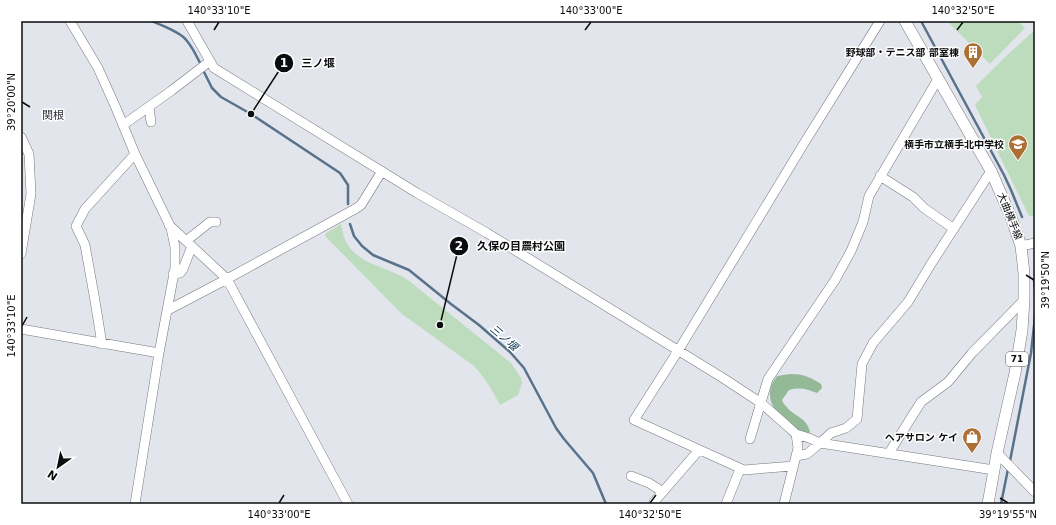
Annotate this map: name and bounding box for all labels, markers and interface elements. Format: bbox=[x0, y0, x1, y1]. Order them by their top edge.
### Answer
text: 140°33'10"E bbox=[187, 5, 251, 16]
text: 140°33'00"E bbox=[559, 5, 623, 16]
text: 140°32'50"E bbox=[931, 5, 995, 16]
building icon: 野球部・テニス部 部室棟 bbox=[962, 41, 984, 69]
place label: 野球部・テニス部 部室棟 bbox=[846, 47, 959, 58]
callout: 三ノ堰 bbox=[274, 52, 343, 75]
text: 1 bbox=[280, 56, 288, 70]
text: 三ノ堰 bbox=[302, 57, 335, 70]
text: 39°20'00"N bbox=[6, 73, 17, 131]
district label: 関根 bbox=[42, 109, 64, 122]
school or university icon: 横手市立横手北中学校 bbox=[1007, 133, 1029, 161]
place label: 横手市立横手北中学校 bbox=[904, 139, 1004, 150]
street label: 大曲横手線 bbox=[996, 191, 1024, 241]
callout: 久保の目農村公園 bbox=[449, 234, 573, 257]
text: 2 bbox=[455, 239, 463, 253]
text: 久保の目農村公園 bbox=[477, 240, 565, 253]
text: 39°19'50"N bbox=[1040, 251, 1051, 309]
text: 140°33'10"E bbox=[6, 294, 17, 358]
water label: 三ノ堰 bbox=[487, 322, 522, 355]
road number: 71 bbox=[1006, 352, 1028, 366]
shop icon: ヘアサロン ケイ bbox=[961, 426, 983, 454]
place label: ヘアサロン ケイ bbox=[885, 432, 958, 443]
north arrow bbox=[38, 447, 78, 487]
text: N bbox=[45, 467, 60, 483]
text: 140°33'00"E bbox=[247, 509, 311, 520]
text: 140°32'50"E bbox=[618, 509, 682, 520]
text: 39°19'55"N bbox=[979, 509, 1037, 520]

